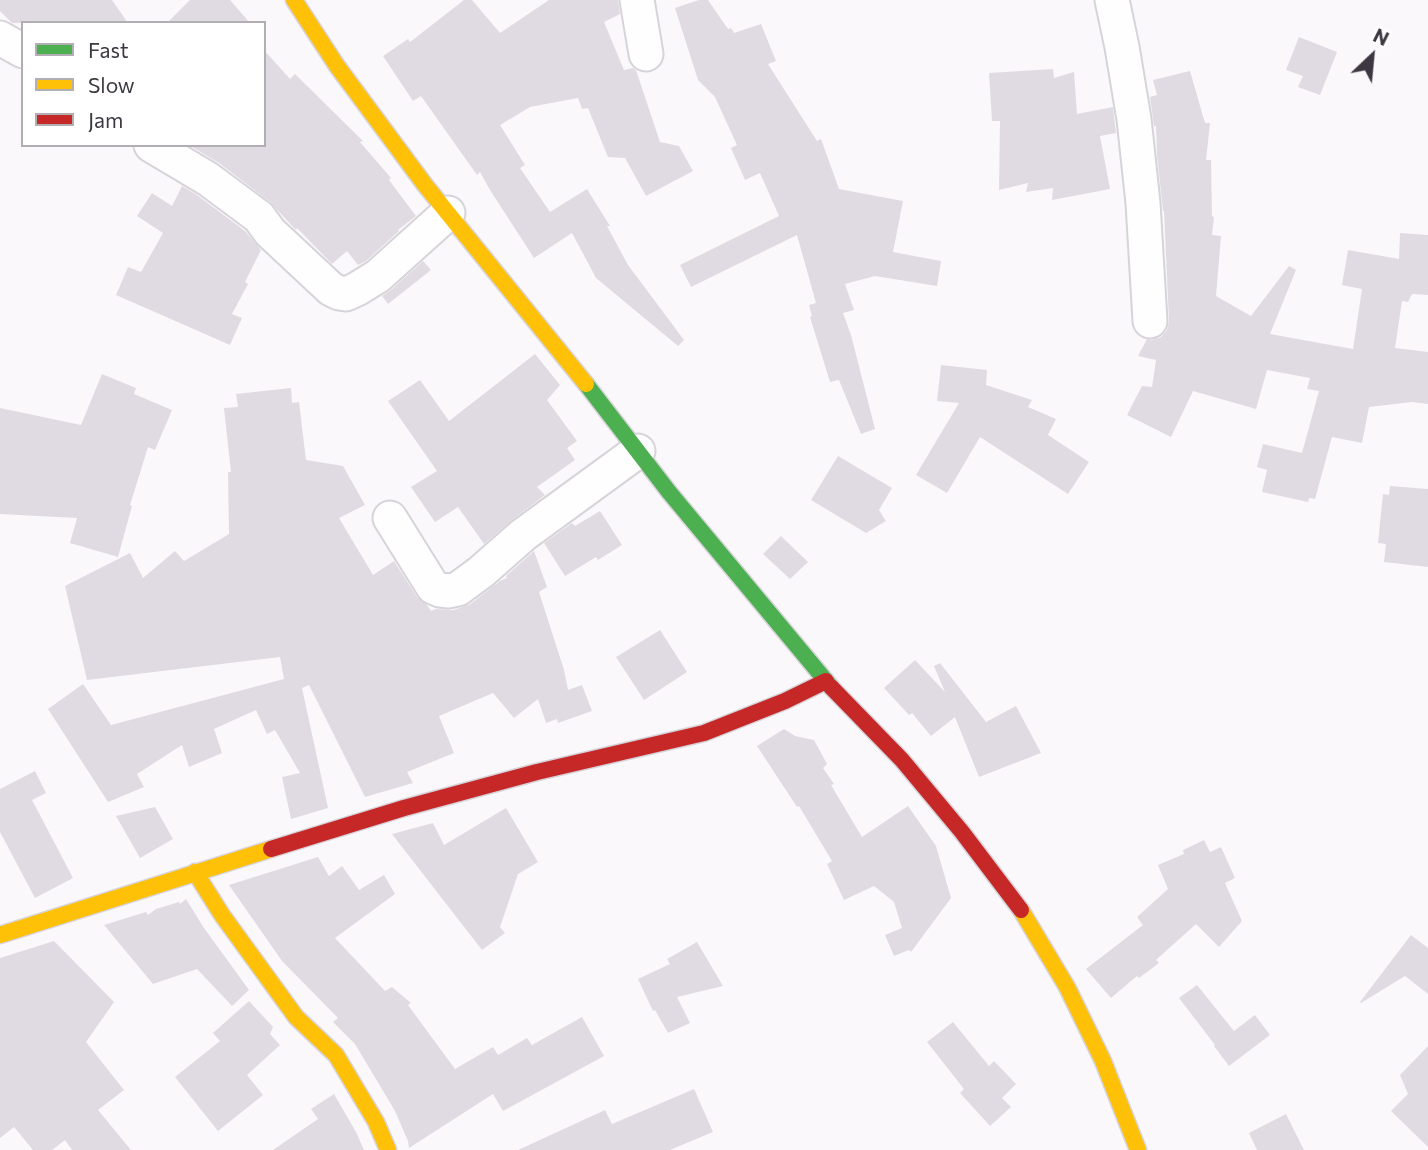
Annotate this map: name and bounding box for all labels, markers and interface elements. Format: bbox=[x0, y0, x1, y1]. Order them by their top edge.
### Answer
legend bbox=[21, 21, 266, 147]
north arrow bbox=[1337, 21, 1407, 91]
text: N bbox=[1370, 23, 1393, 50]
text: Fast bbox=[88, 37, 129, 62]
text: Slow bbox=[88, 72, 135, 97]
text: Jam bbox=[88, 107, 123, 132]

